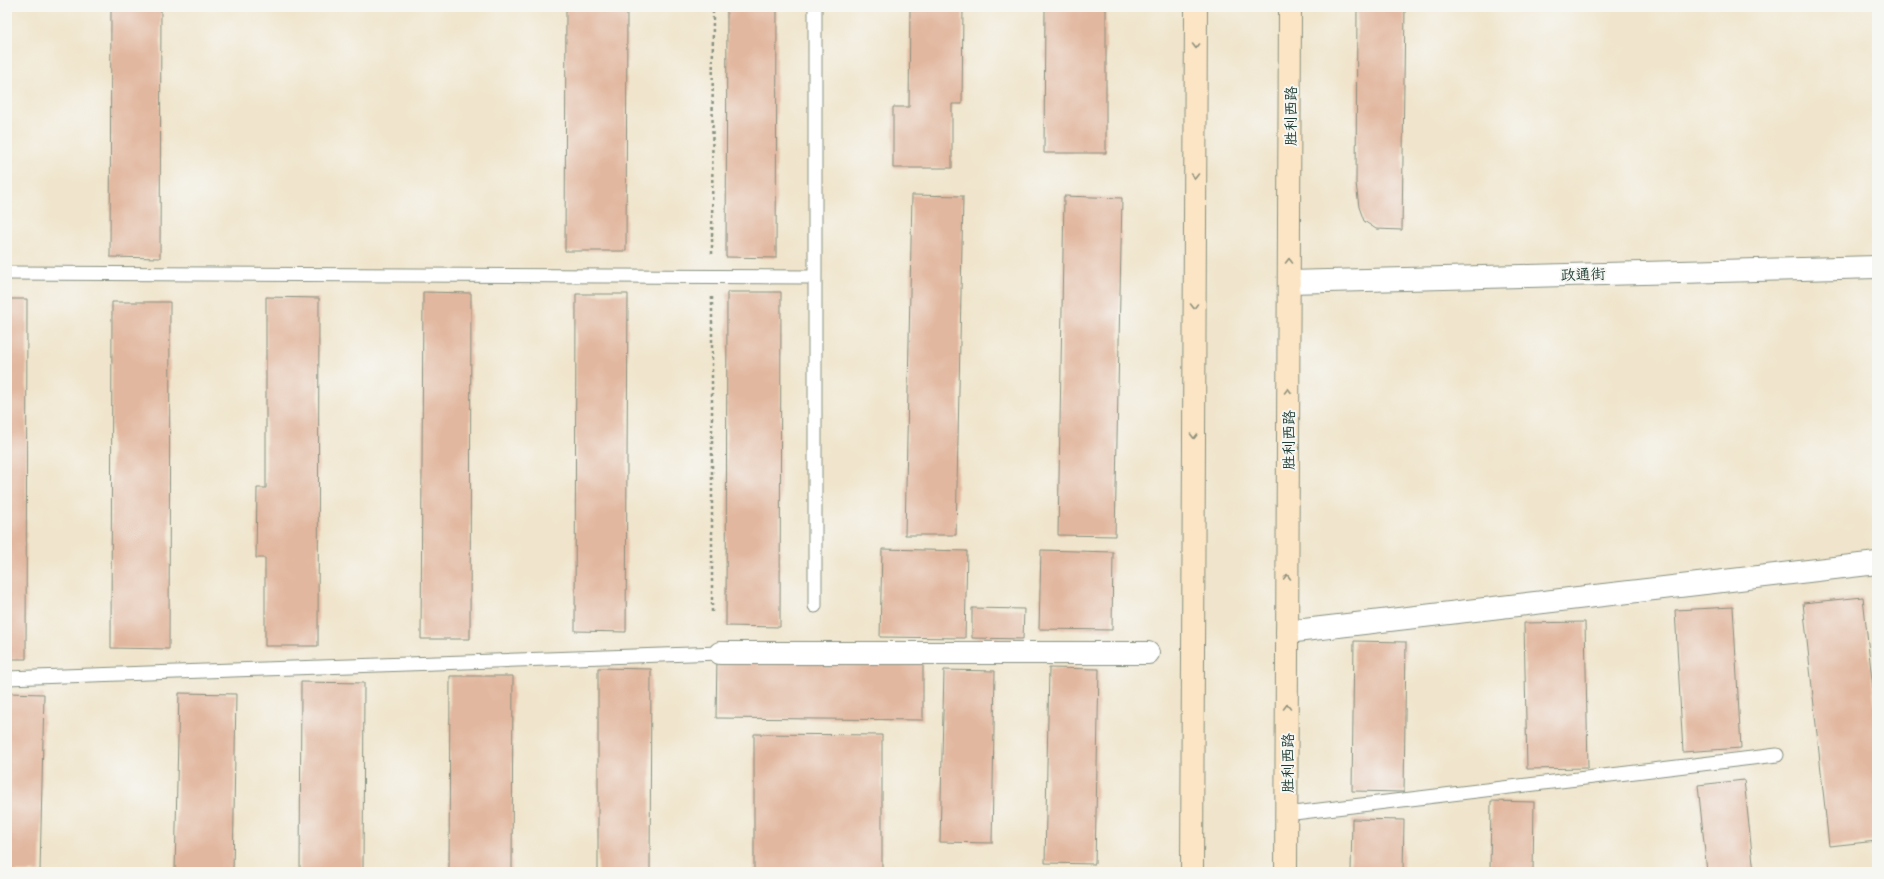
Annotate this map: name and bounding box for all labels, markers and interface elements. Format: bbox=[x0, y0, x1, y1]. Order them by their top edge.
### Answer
one-way arrow bbox=[1192, 43, 1200, 49]
street label: 胜利西路 bbox=[1280, 86, 1301, 146]
one-way arrow bbox=[1191, 173, 1199, 179]
one-way arrow bbox=[1285, 258, 1293, 264]
street label: 政通街 bbox=[1560, 263, 1606, 285]
one-way arrow bbox=[1190, 303, 1198, 309]
one-way arrow bbox=[1284, 388, 1292, 394]
street label: 胜利西路 bbox=[1278, 410, 1299, 470]
one-way arrow bbox=[1190, 433, 1198, 439]
one-way arrow bbox=[1283, 574, 1291, 580]
one-way arrow bbox=[1283, 704, 1291, 710]
street label: 胜利西路 bbox=[1277, 733, 1298, 793]

